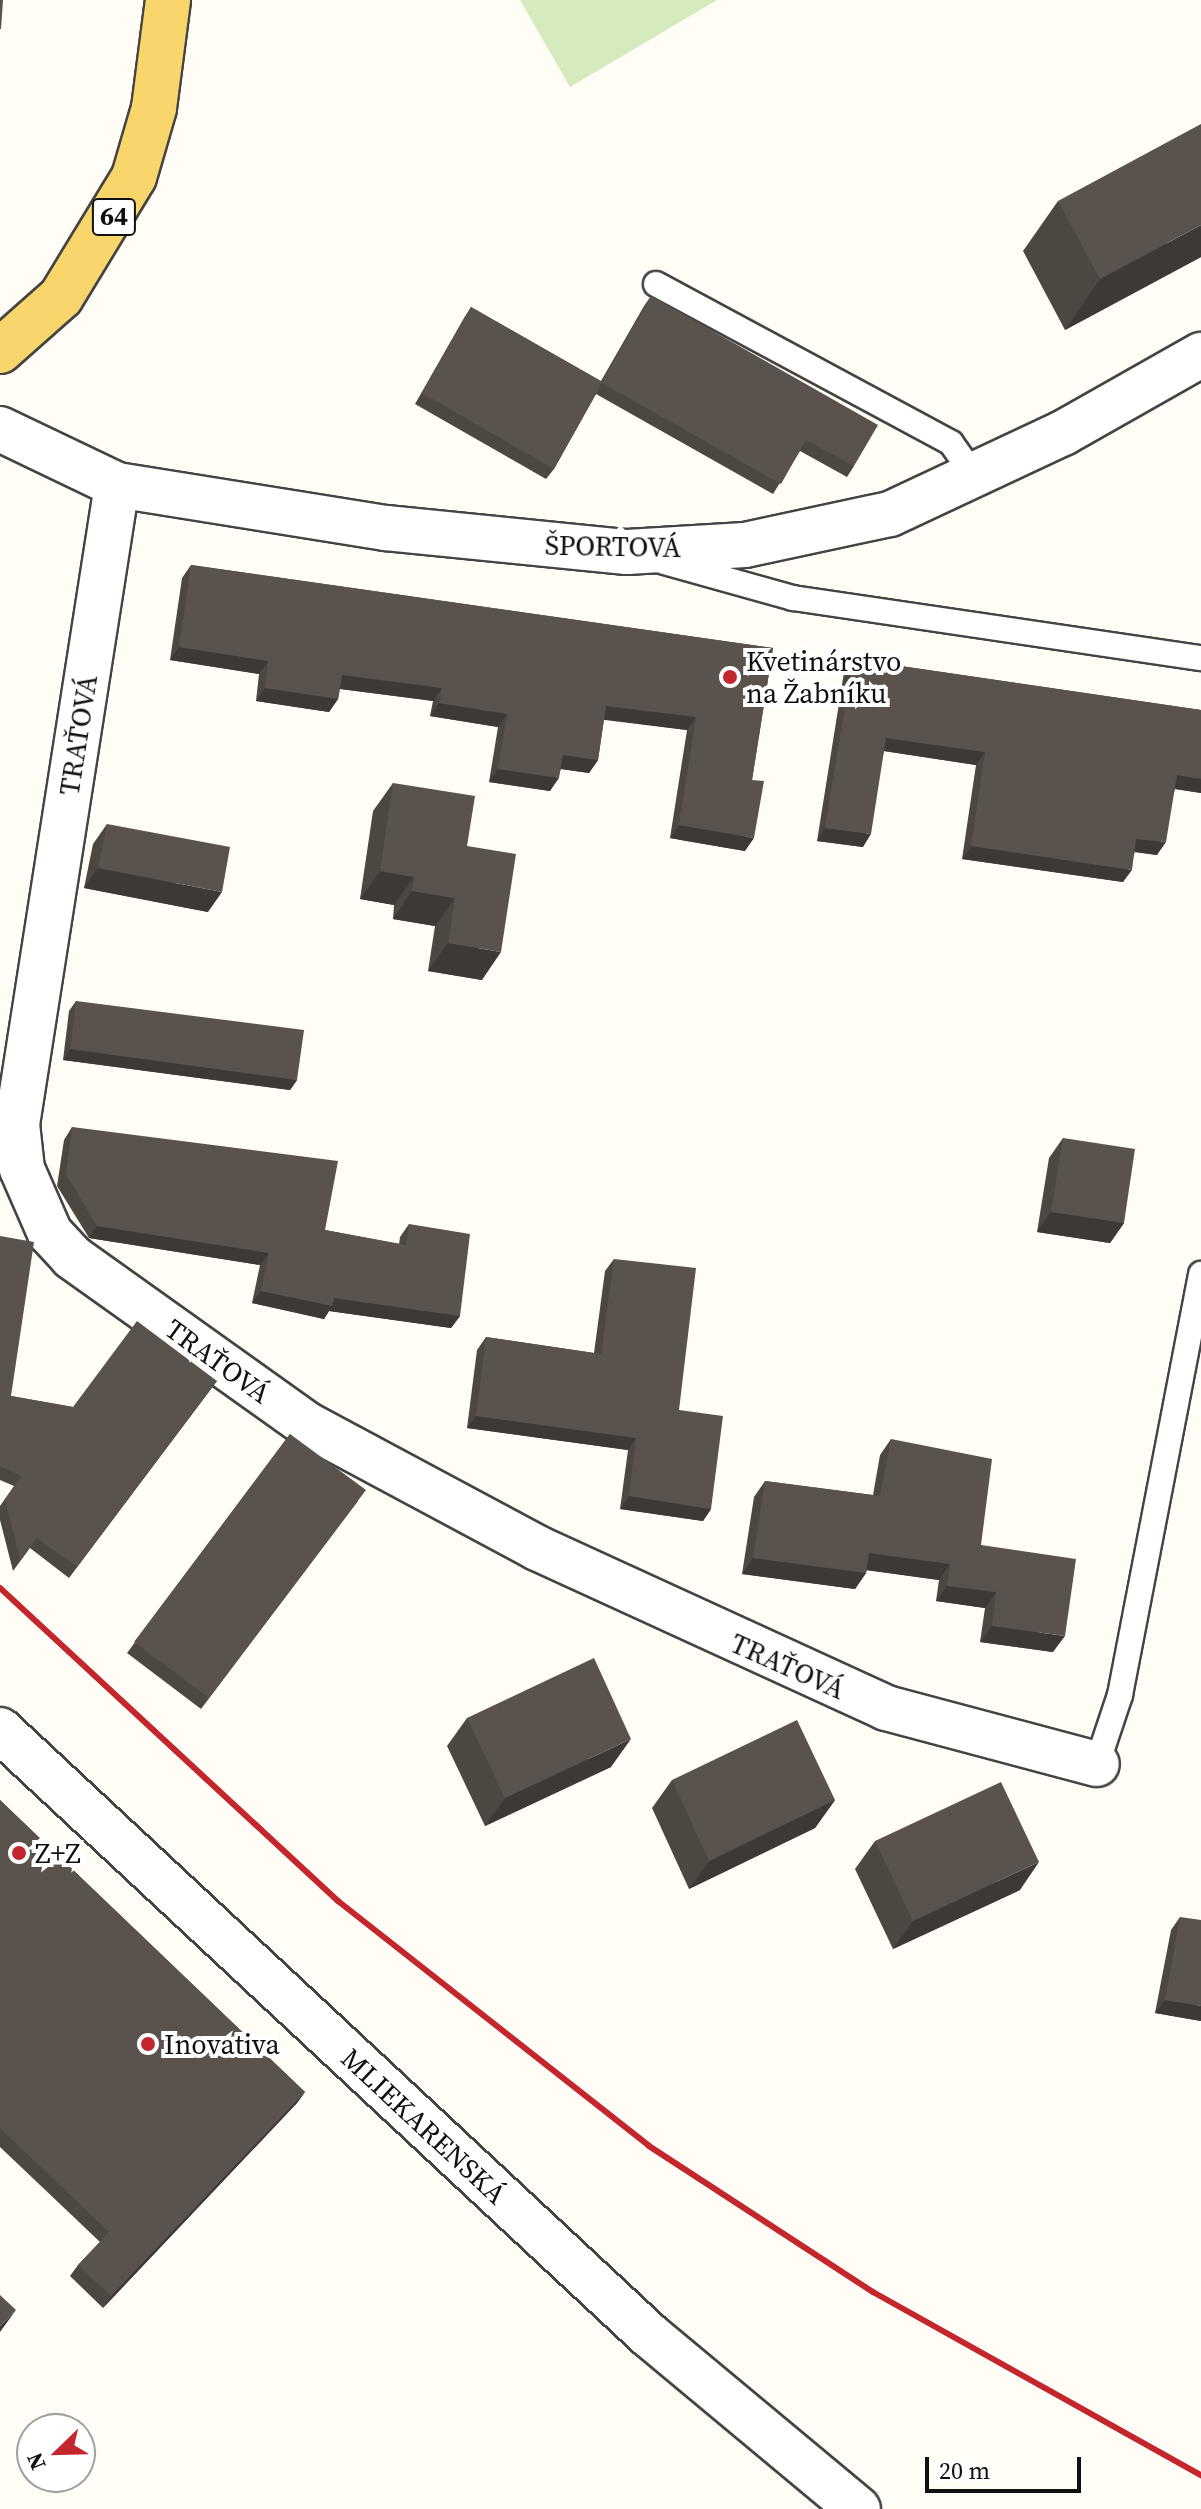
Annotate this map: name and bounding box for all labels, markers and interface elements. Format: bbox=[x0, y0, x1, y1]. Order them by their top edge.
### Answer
road number: 64 bbox=[90, 195, 138, 239]
street label: ŠPORTOVÁ bbox=[544, 528, 682, 564]
place label: Kvetinárstvo na Žabníku bbox=[746, 644, 901, 710]
marker: Kvetinárstvo na Žabníku bbox=[721, 668, 739, 686]
street label: TRAŤOVÁ bbox=[52, 672, 104, 798]
street label: TRAŤOVÁ bbox=[159, 1312, 277, 1410]
street label: TRAŤOVÁ bbox=[726, 1626, 850, 1706]
place label: Z+Z bbox=[35, 1836, 81, 1870]
marker: Z+Z bbox=[10, 1844, 28, 1862]
place label: Inovativa bbox=[164, 2027, 280, 2061]
marker: Inovativa bbox=[139, 2035, 157, 2053]
street label: MLIEKARENSKÁ bbox=[335, 2041, 513, 2211]
north arrow bbox=[16, 2413, 96, 2493]
scale bar bbox=[929, 2441, 1085, 2491]
text: N bbox=[19, 2448, 53, 2475]
text: 20 m bbox=[939, 2454, 990, 2487]

